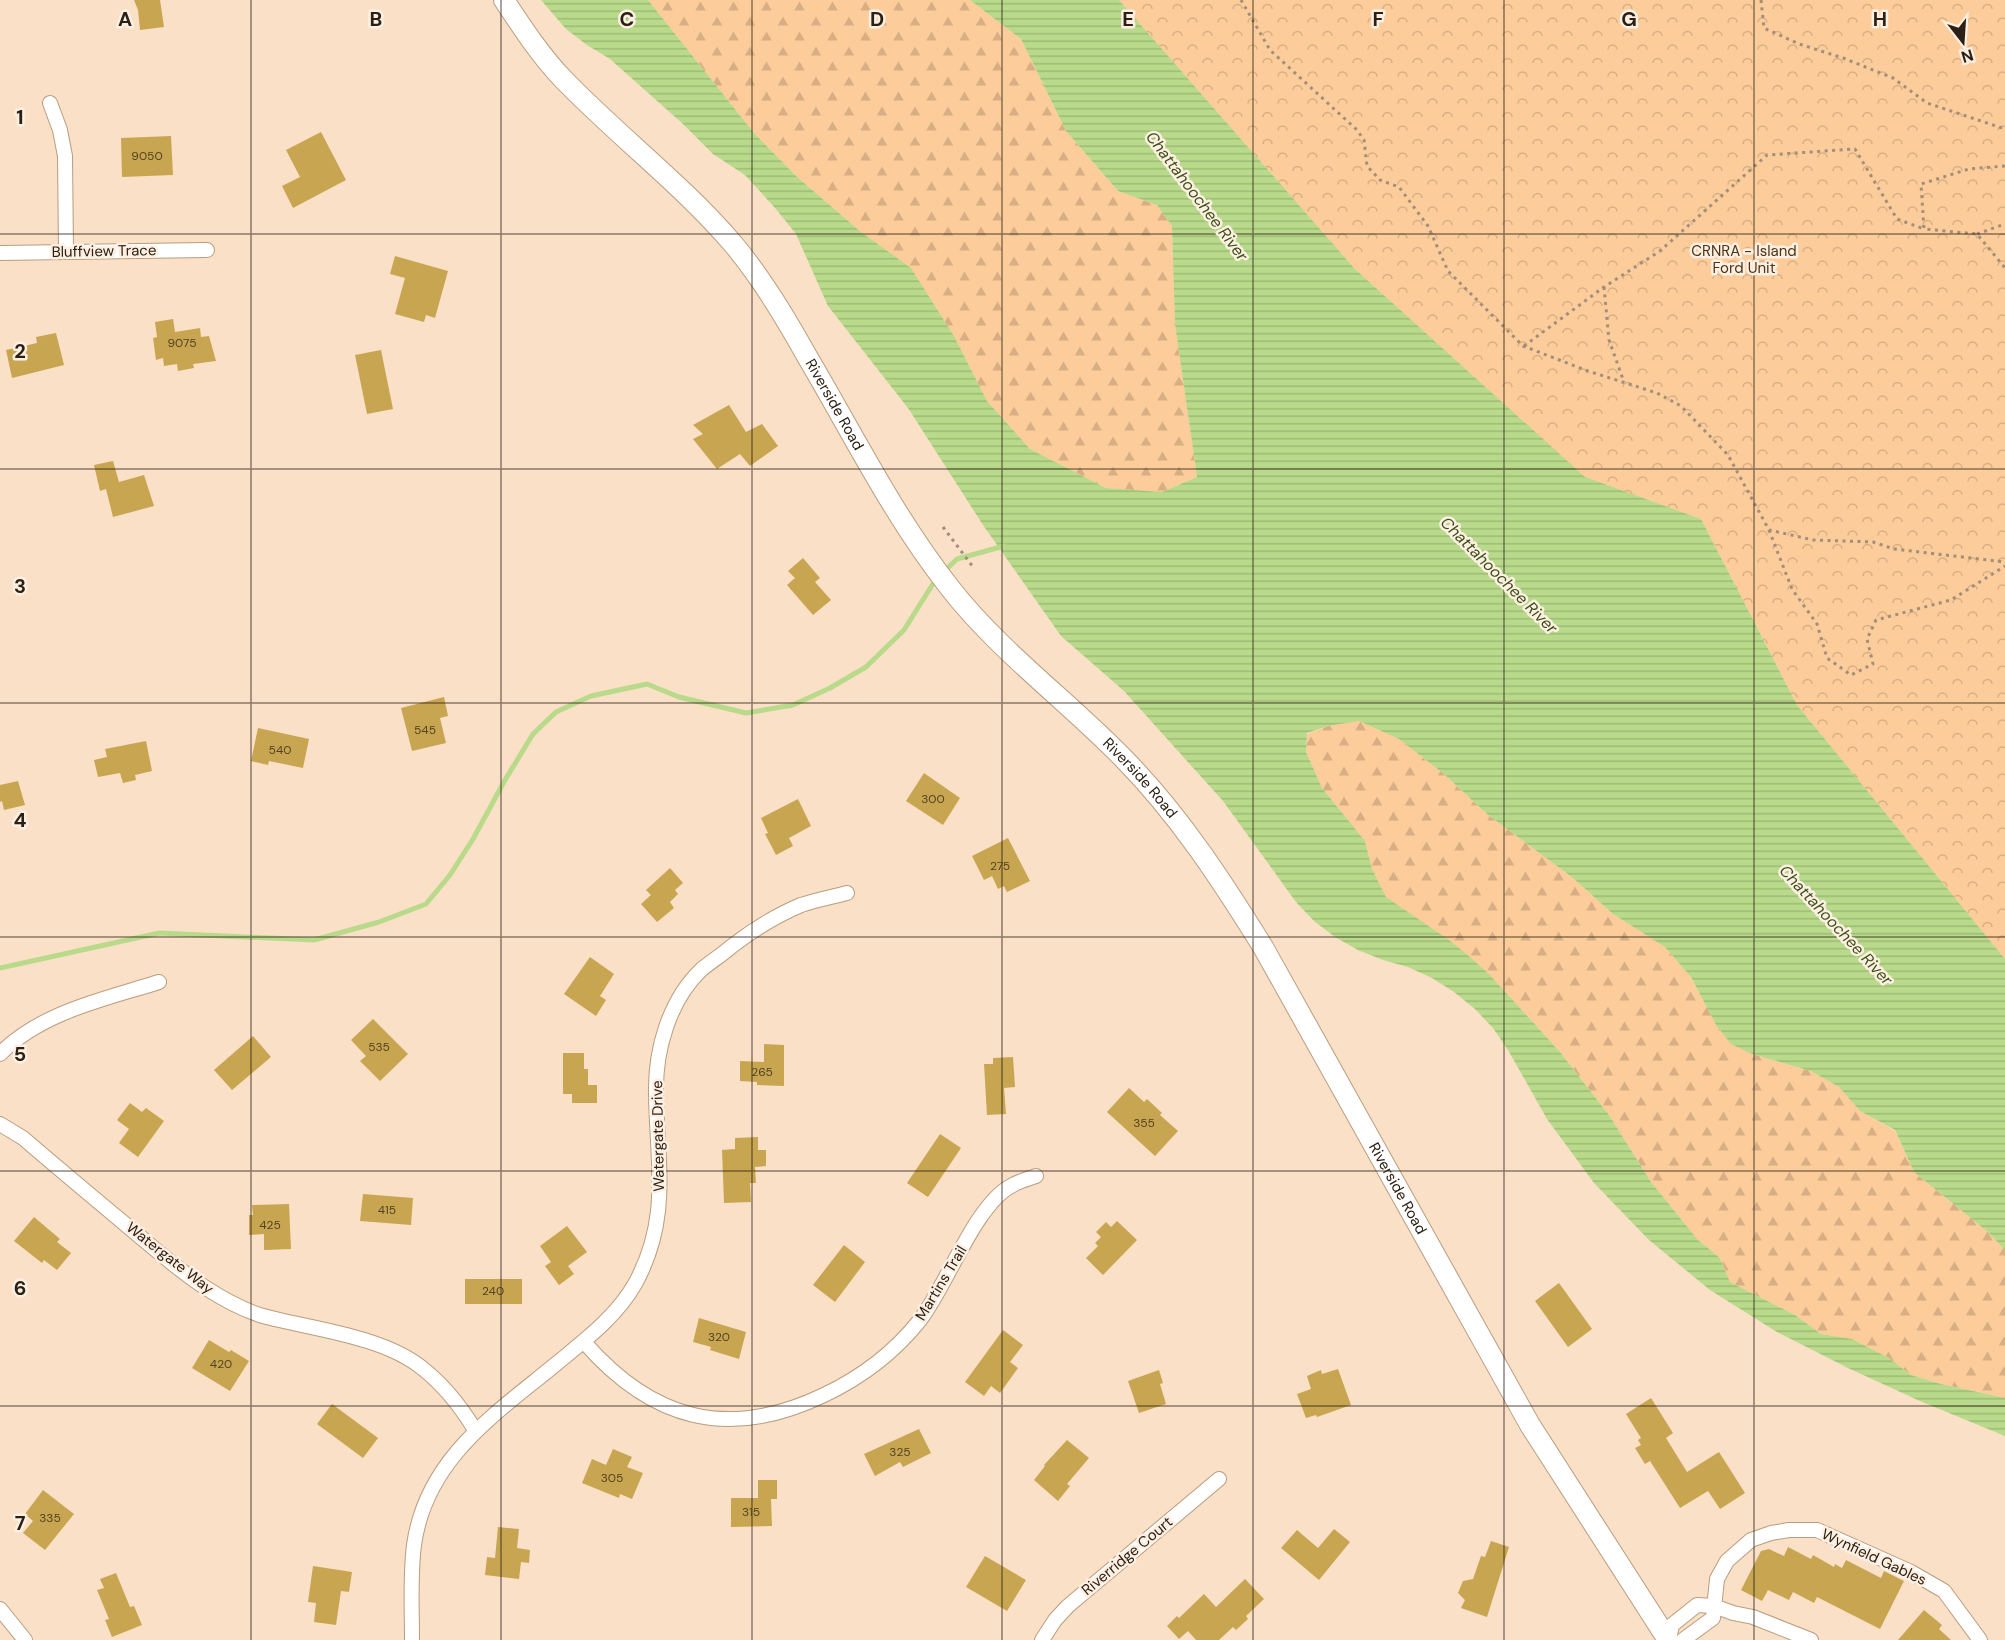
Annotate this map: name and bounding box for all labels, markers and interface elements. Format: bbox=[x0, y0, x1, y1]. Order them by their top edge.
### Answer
text: A bbox=[118, 6, 132, 32]
text: B bbox=[370, 6, 382, 32]
text: C bbox=[620, 6, 634, 32]
text: D bbox=[870, 6, 884, 32]
text: E bbox=[1122, 6, 1134, 32]
text: F bbox=[1372, 6, 1384, 32]
text: G bbox=[1621, 6, 1637, 32]
text: H bbox=[1873, 6, 1887, 32]
north arrow bbox=[1933, 12, 1993, 72]
text: N bbox=[1959, 44, 1976, 68]
text: 1 bbox=[16, 104, 24, 130]
water label: Chattahoochee River bbox=[1141, 127, 1253, 266]
house number: 9050 bbox=[131, 148, 163, 164]
street label: Bluffview Trace bbox=[51, 240, 157, 262]
park label: CRNRA - Island Ford Unit bbox=[1691, 241, 1797, 278]
house number: 9075 bbox=[168, 335, 196, 351]
text: 2 bbox=[14, 338, 26, 364]
street label: Riverside Road bbox=[801, 355, 869, 454]
water label: Chattahoochee River bbox=[1436, 512, 1563, 639]
text: 3 bbox=[14, 573, 26, 599]
house number: 545 bbox=[414, 722, 436, 738]
street label: Riverside Road bbox=[1098, 733, 1182, 822]
house number: 540 bbox=[269, 742, 291, 758]
house number: 300 bbox=[921, 791, 945, 807]
text: 4 bbox=[14, 807, 27, 833]
house number: 275 bbox=[990, 858, 1010, 874]
water label: Chattahoochee River bbox=[1775, 860, 1898, 990]
house number: 535 bbox=[368, 1039, 390, 1055]
text: 5 bbox=[14, 1041, 26, 1067]
house number: 265 bbox=[751, 1064, 773, 1080]
street label: Watergate Drive bbox=[647, 1080, 669, 1192]
house number: 355 bbox=[1133, 1115, 1155, 1131]
street label: Riverside Road bbox=[1364, 1139, 1431, 1238]
house number: 415 bbox=[378, 1202, 396, 1218]
house number: 425 bbox=[259, 1217, 281, 1233]
street label: Watergate Way bbox=[122, 1218, 218, 1299]
street label: Martins Trail bbox=[911, 1242, 971, 1324]
text: 6 bbox=[14, 1275, 26, 1301]
house number: 240 bbox=[482, 1283, 504, 1299]
house number: 320 bbox=[708, 1329, 730, 1345]
house number: 420 bbox=[210, 1356, 232, 1372]
house number: 325 bbox=[889, 1444, 911, 1460]
house number: 305 bbox=[601, 1470, 623, 1486]
house number: 315 bbox=[742, 1504, 760, 1520]
text: 7 bbox=[15, 1510, 26, 1536]
house number: 335 bbox=[39, 1510, 61, 1526]
street label: Riverridge Court bbox=[1077, 1512, 1177, 1600]
street label: Wynfield Gables bbox=[1818, 1524, 1930, 1590]

